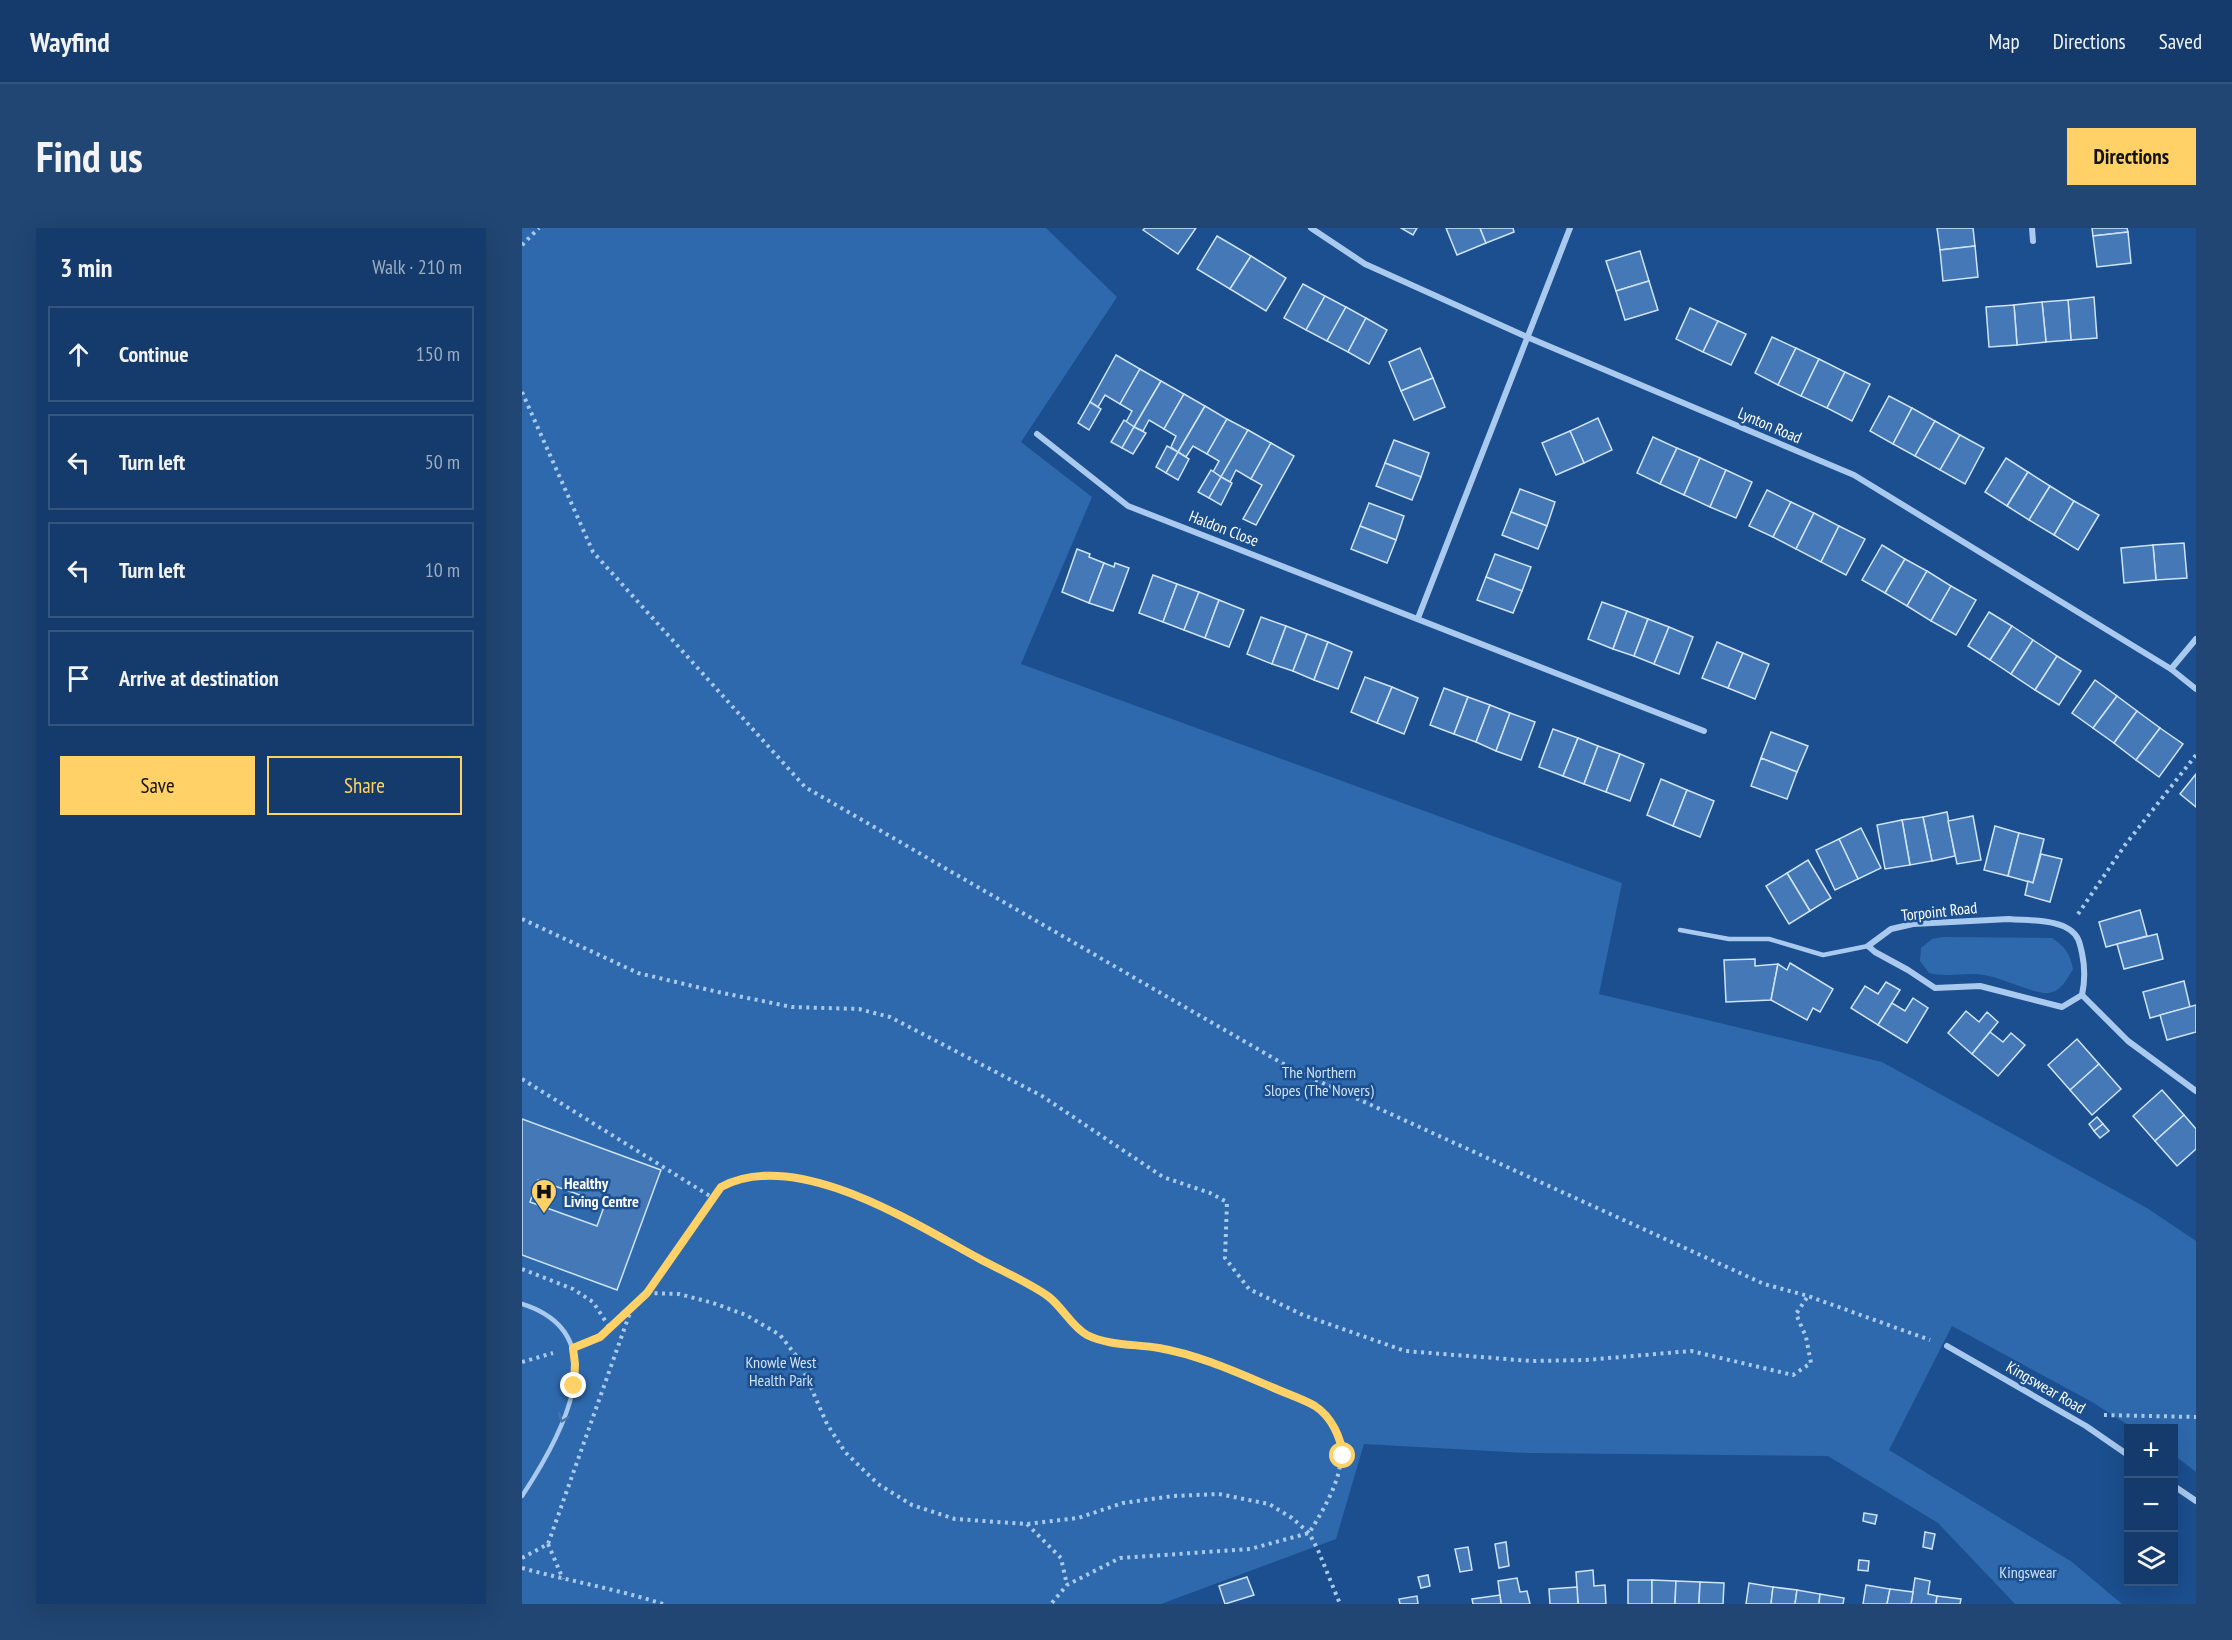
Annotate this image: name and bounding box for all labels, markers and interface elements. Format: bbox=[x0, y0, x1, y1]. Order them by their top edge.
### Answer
text: Wayfind bbox=[30, 23, 110, 60]
text: Map bbox=[1989, 28, 2020, 55]
text: Directions bbox=[2053, 28, 2126, 55]
text: Saved bbox=[2159, 28, 2202, 55]
button: Directions bbox=[2067, 128, 2196, 185]
text: Find us bbox=[36, 129, 143, 184]
text: 3 min bbox=[60, 251, 113, 284]
text: Walk · 210 m bbox=[372, 254, 462, 280]
icon: ahead bbox=[62, 338, 95, 371]
text: Continue bbox=[119, 340, 189, 368]
text: 150 m bbox=[416, 341, 460, 367]
street label: Lynton Road bbox=[1735, 403, 1805, 447]
icon: left bbox=[62, 446, 95, 479]
text: Turn left bbox=[119, 448, 185, 476]
text: 50 m bbox=[425, 449, 460, 475]
street label: Haldon Close bbox=[1186, 506, 1262, 550]
icon: left bbox=[62, 554, 95, 587]
text: Turn left bbox=[119, 556, 185, 584]
text: 10 m bbox=[425, 557, 460, 583]
icon: arrive bbox=[62, 662, 95, 695]
text: Arrive at destination bbox=[119, 664, 279, 692]
button: Save bbox=[60, 756, 255, 815]
button: Share bbox=[267, 756, 462, 815]
street label: Torpoint Road bbox=[1900, 897, 1978, 925]
park label: The Northern Slopes (The Novers) bbox=[1264, 1062, 1374, 1100]
place label: Healthy Living Centre bbox=[564, 1173, 639, 1211]
hospital icon: Healthy Living Centre bbox=[529, 1177, 559, 1215]
park label: Knowle West Health Park bbox=[746, 1352, 817, 1390]
street label: Kingswear Road bbox=[2003, 1356, 2089, 1418]
route end bbox=[560, 1372, 586, 1398]
one-way arrow bbox=[558, 1412, 571, 1423]
map controls bbox=[2124, 1424, 2178, 1586]
button: + bbox=[2124, 1424, 2178, 1478]
route start bbox=[1329, 1442, 1355, 1468]
button: − bbox=[2124, 1478, 2178, 1532]
button: layers bbox=[2124, 1532, 2178, 1586]
park label: Kingswear bbox=[1999, 1562, 2057, 1582]

